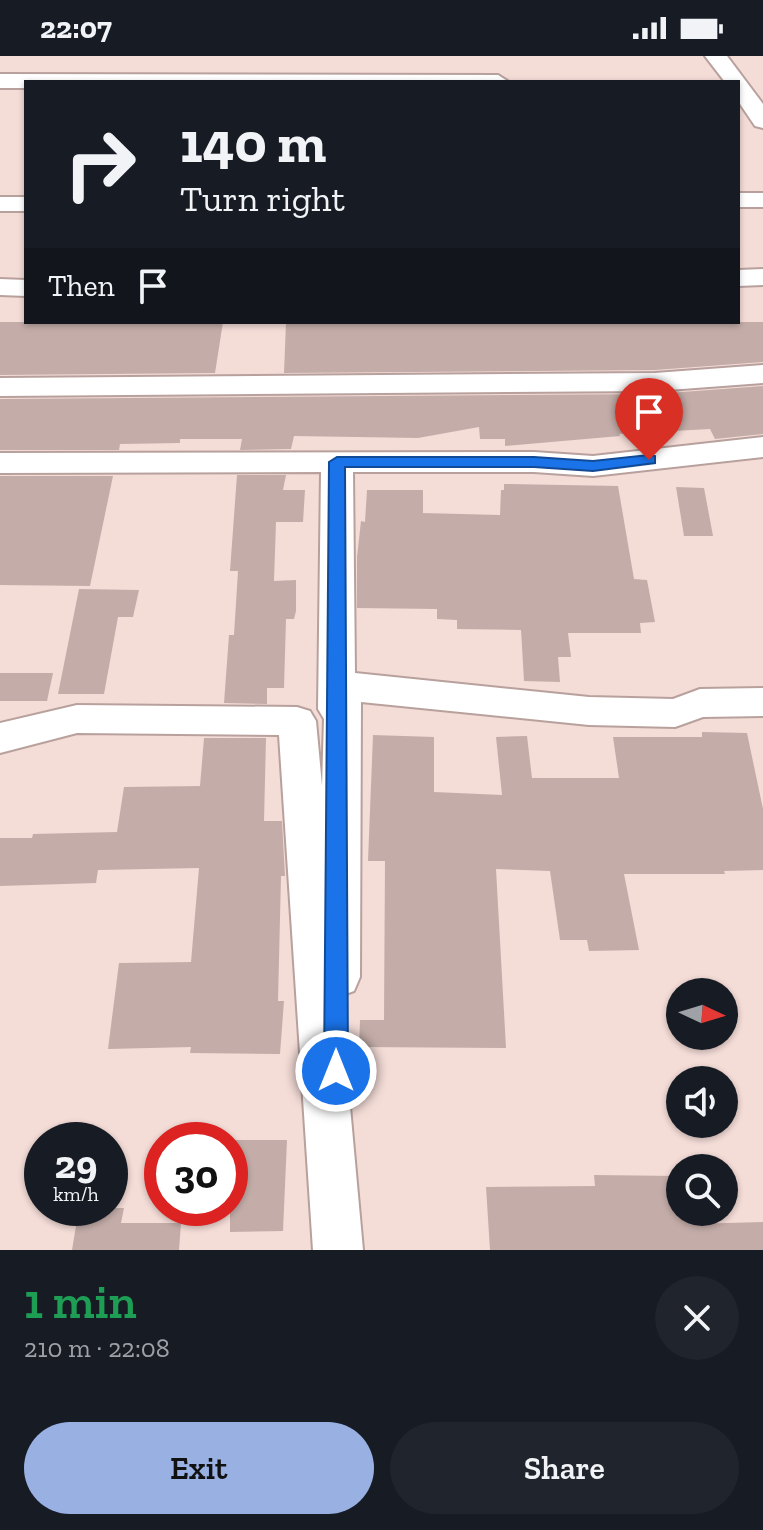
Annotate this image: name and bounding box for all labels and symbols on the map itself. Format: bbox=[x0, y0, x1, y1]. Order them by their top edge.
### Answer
pin bbox=[615, 378, 683, 460]
north arrow bbox=[666, 978, 738, 1050]
position arrow bbox=[294, 1029, 378, 1113]
speed limit sign: 30 bbox=[144, 1122, 248, 1226]

